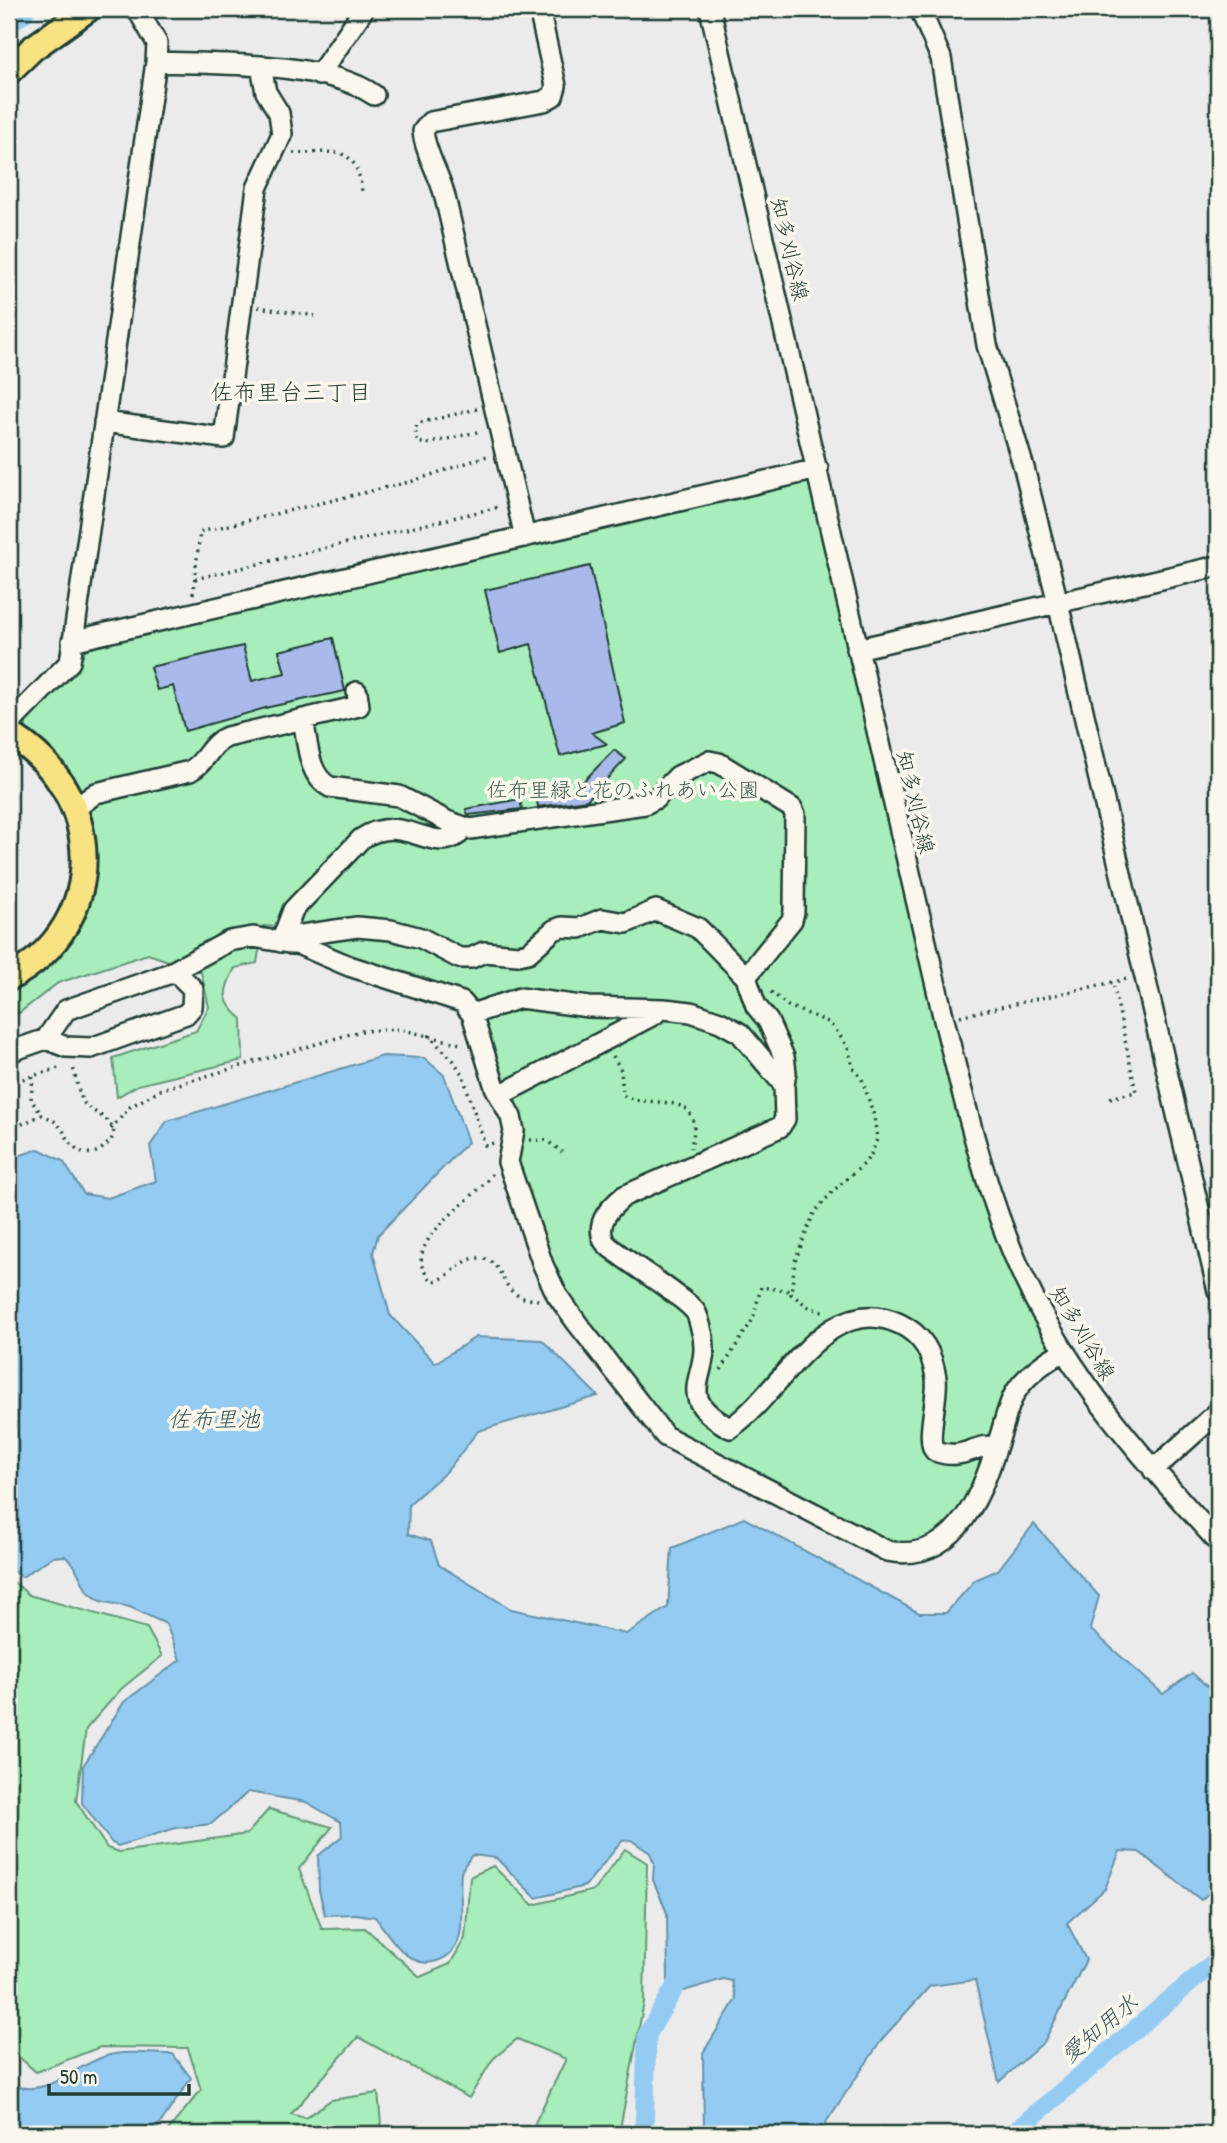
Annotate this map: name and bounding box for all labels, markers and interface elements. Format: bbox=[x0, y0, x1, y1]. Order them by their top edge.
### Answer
street label: 知多刈谷線 bbox=[764, 195, 816, 303]
district label: 佐布里台三丁目 bbox=[211, 376, 372, 407]
street label: 知多刈谷線 bbox=[890, 748, 942, 856]
park label: 佐布里緑と花のふれあい公園 bbox=[487, 775, 759, 804]
street label: 知多刈谷線 bbox=[1044, 1281, 1122, 1385]
water label: 佐布里池 bbox=[168, 1403, 261, 1434]
water label: 愛知用水 bbox=[1054, 1987, 1144, 2069]
scale bar bbox=[49, 2052, 189, 2096]
text: 50 m bbox=[60, 2062, 97, 2091]

